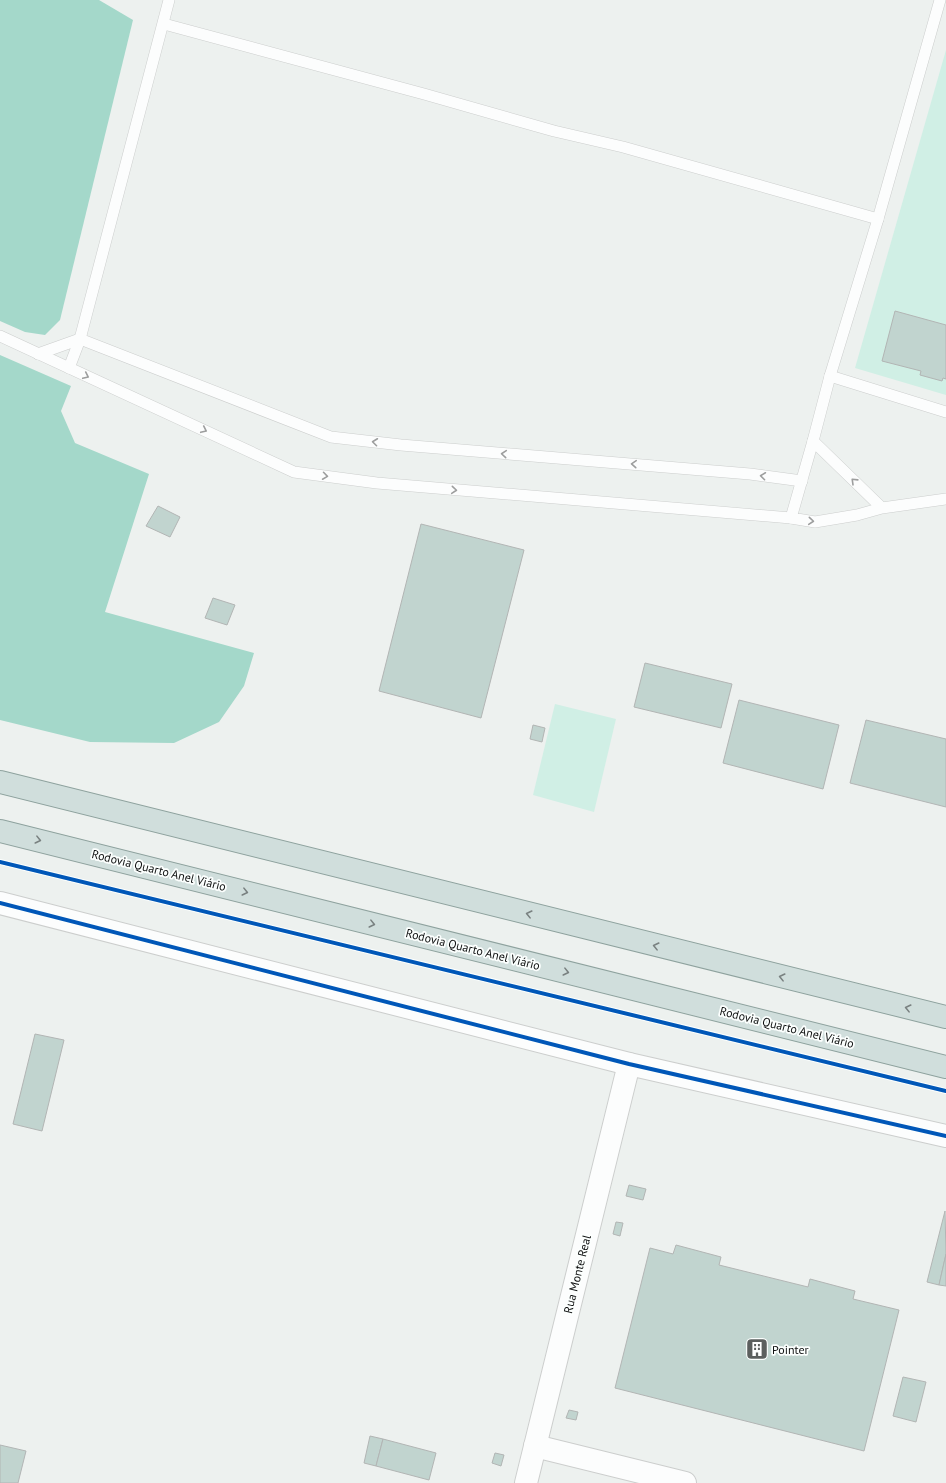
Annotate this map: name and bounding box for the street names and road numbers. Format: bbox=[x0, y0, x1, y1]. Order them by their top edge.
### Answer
street label: Rodovia Quarto Anel Viário bbox=[90, 846, 228, 894]
street label: Rodovia Quarto Anel Viário bbox=[404, 925, 542, 973]
street label: Rodovia Quarto Anel Viário bbox=[718, 1003, 856, 1051]
street label: Rua Monte Real bbox=[560, 1233, 594, 1315]

